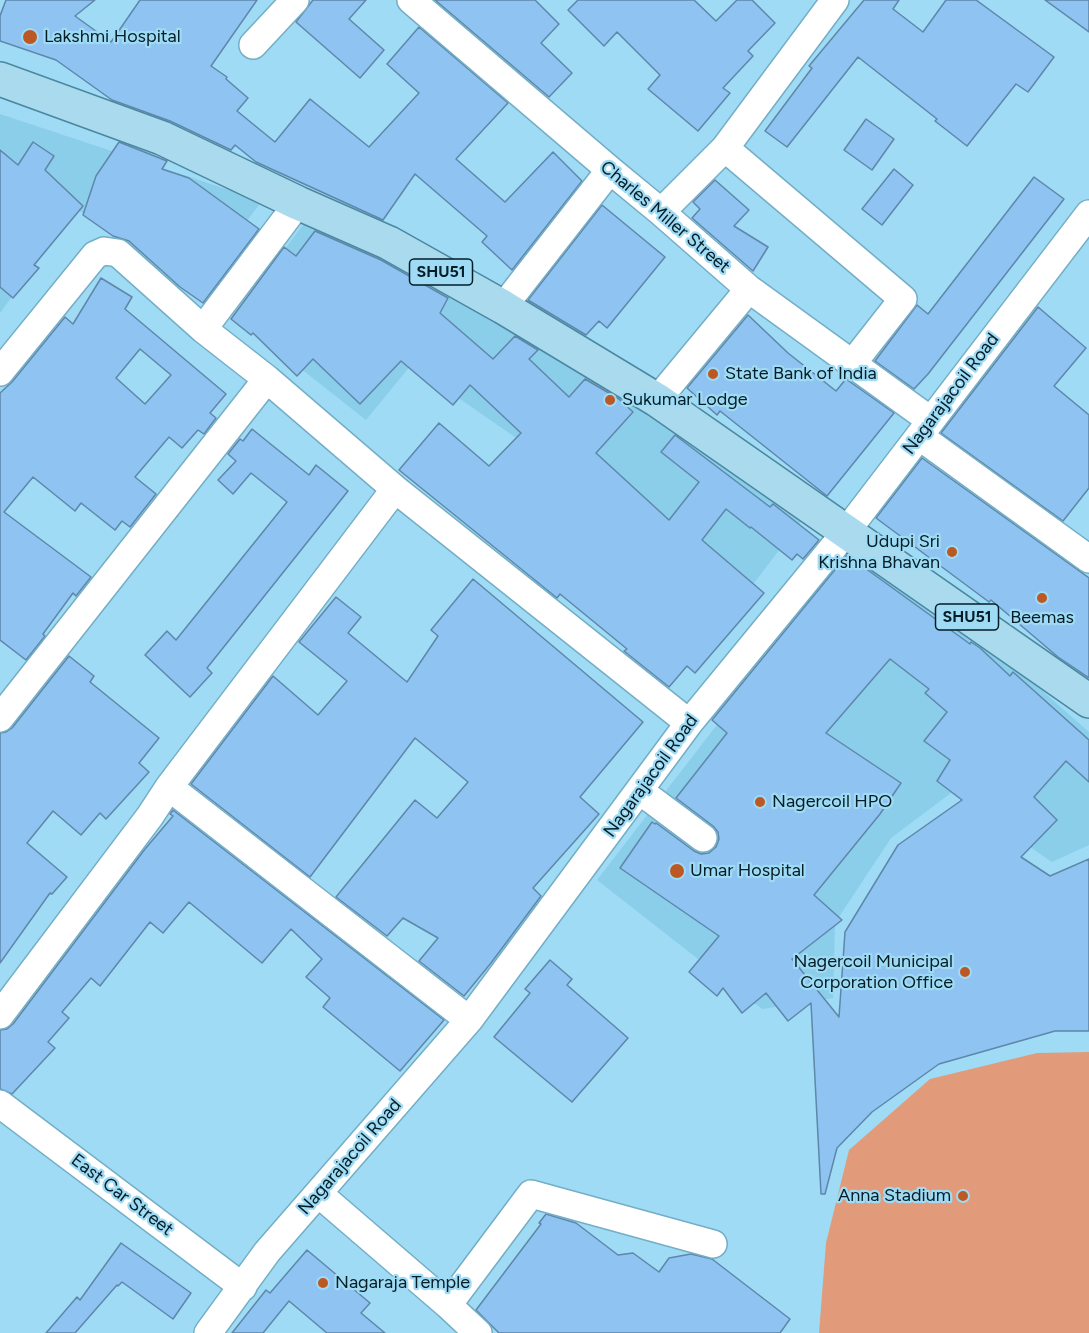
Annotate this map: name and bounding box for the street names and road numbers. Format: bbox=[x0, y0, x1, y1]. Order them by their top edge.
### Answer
street label: Charles Miller Street bbox=[596, 156, 734, 278]
road number: SHU51 bbox=[410, 259, 472, 285]
street label: Nagarajacoil Road bbox=[898, 329, 1004, 459]
road number: SHU51 bbox=[936, 604, 998, 630]
street label: Nagarajacoil Road bbox=[599, 710, 703, 842]
street label: Nagarajacoil Road bbox=[294, 1095, 406, 1219]
street label: East Car Street bbox=[67, 1149, 177, 1241]

